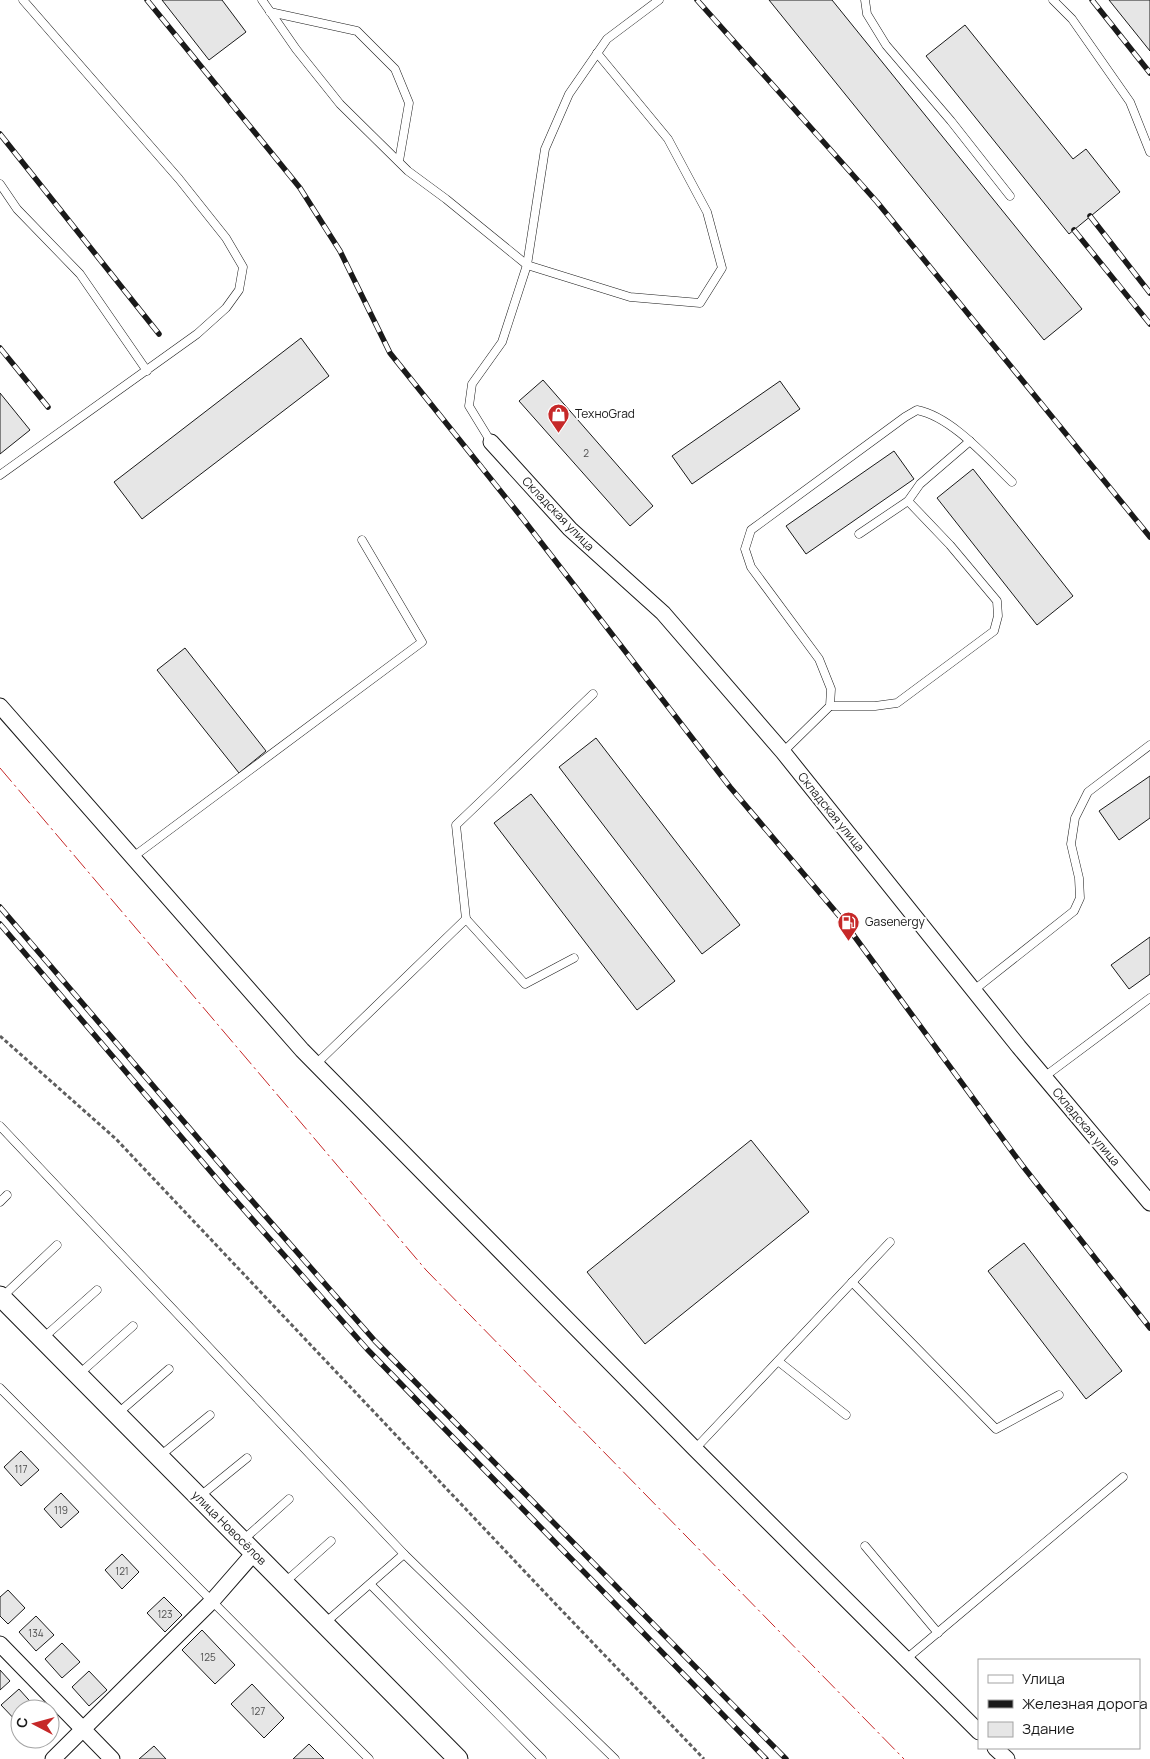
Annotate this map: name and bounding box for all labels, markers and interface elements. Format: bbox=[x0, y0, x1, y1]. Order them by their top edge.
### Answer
shop icon: ТехноGrad bbox=[547, 402, 571, 433]
place label: ТехноGrad bbox=[575, 405, 635, 422]
house number: 2 bbox=[583, 446, 589, 460]
street label: Складская улица bbox=[518, 473, 598, 555]
street label: Складская улица bbox=[794, 768, 869, 855]
fuel station icon: Gasenergy bbox=[837, 910, 861, 941]
place label: Gasenergy bbox=[865, 913, 926, 930]
street label: Складская улица bbox=[1049, 1084, 1124, 1169]
house number: 117 bbox=[15, 1462, 27, 1476]
street label: улица Новосёлов bbox=[188, 1487, 271, 1569]
house number: 119 bbox=[54, 1503, 68, 1517]
house number: 121 bbox=[115, 1564, 129, 1578]
house number: 123 bbox=[157, 1607, 173, 1621]
house number: 134 bbox=[28, 1626, 44, 1640]
house number: 125 bbox=[200, 1650, 216, 1664]
legend bbox=[978, 1659, 1140, 1749]
text: Улица bbox=[1022, 1668, 1065, 1689]
text: Железная дорога bbox=[1022, 1693, 1147, 1714]
north arrow bbox=[10, 1699, 60, 1749]
house number: 127 bbox=[251, 1704, 265, 1718]
text: С bbox=[12, 1716, 32, 1729]
text: Здание bbox=[1022, 1718, 1075, 1739]

